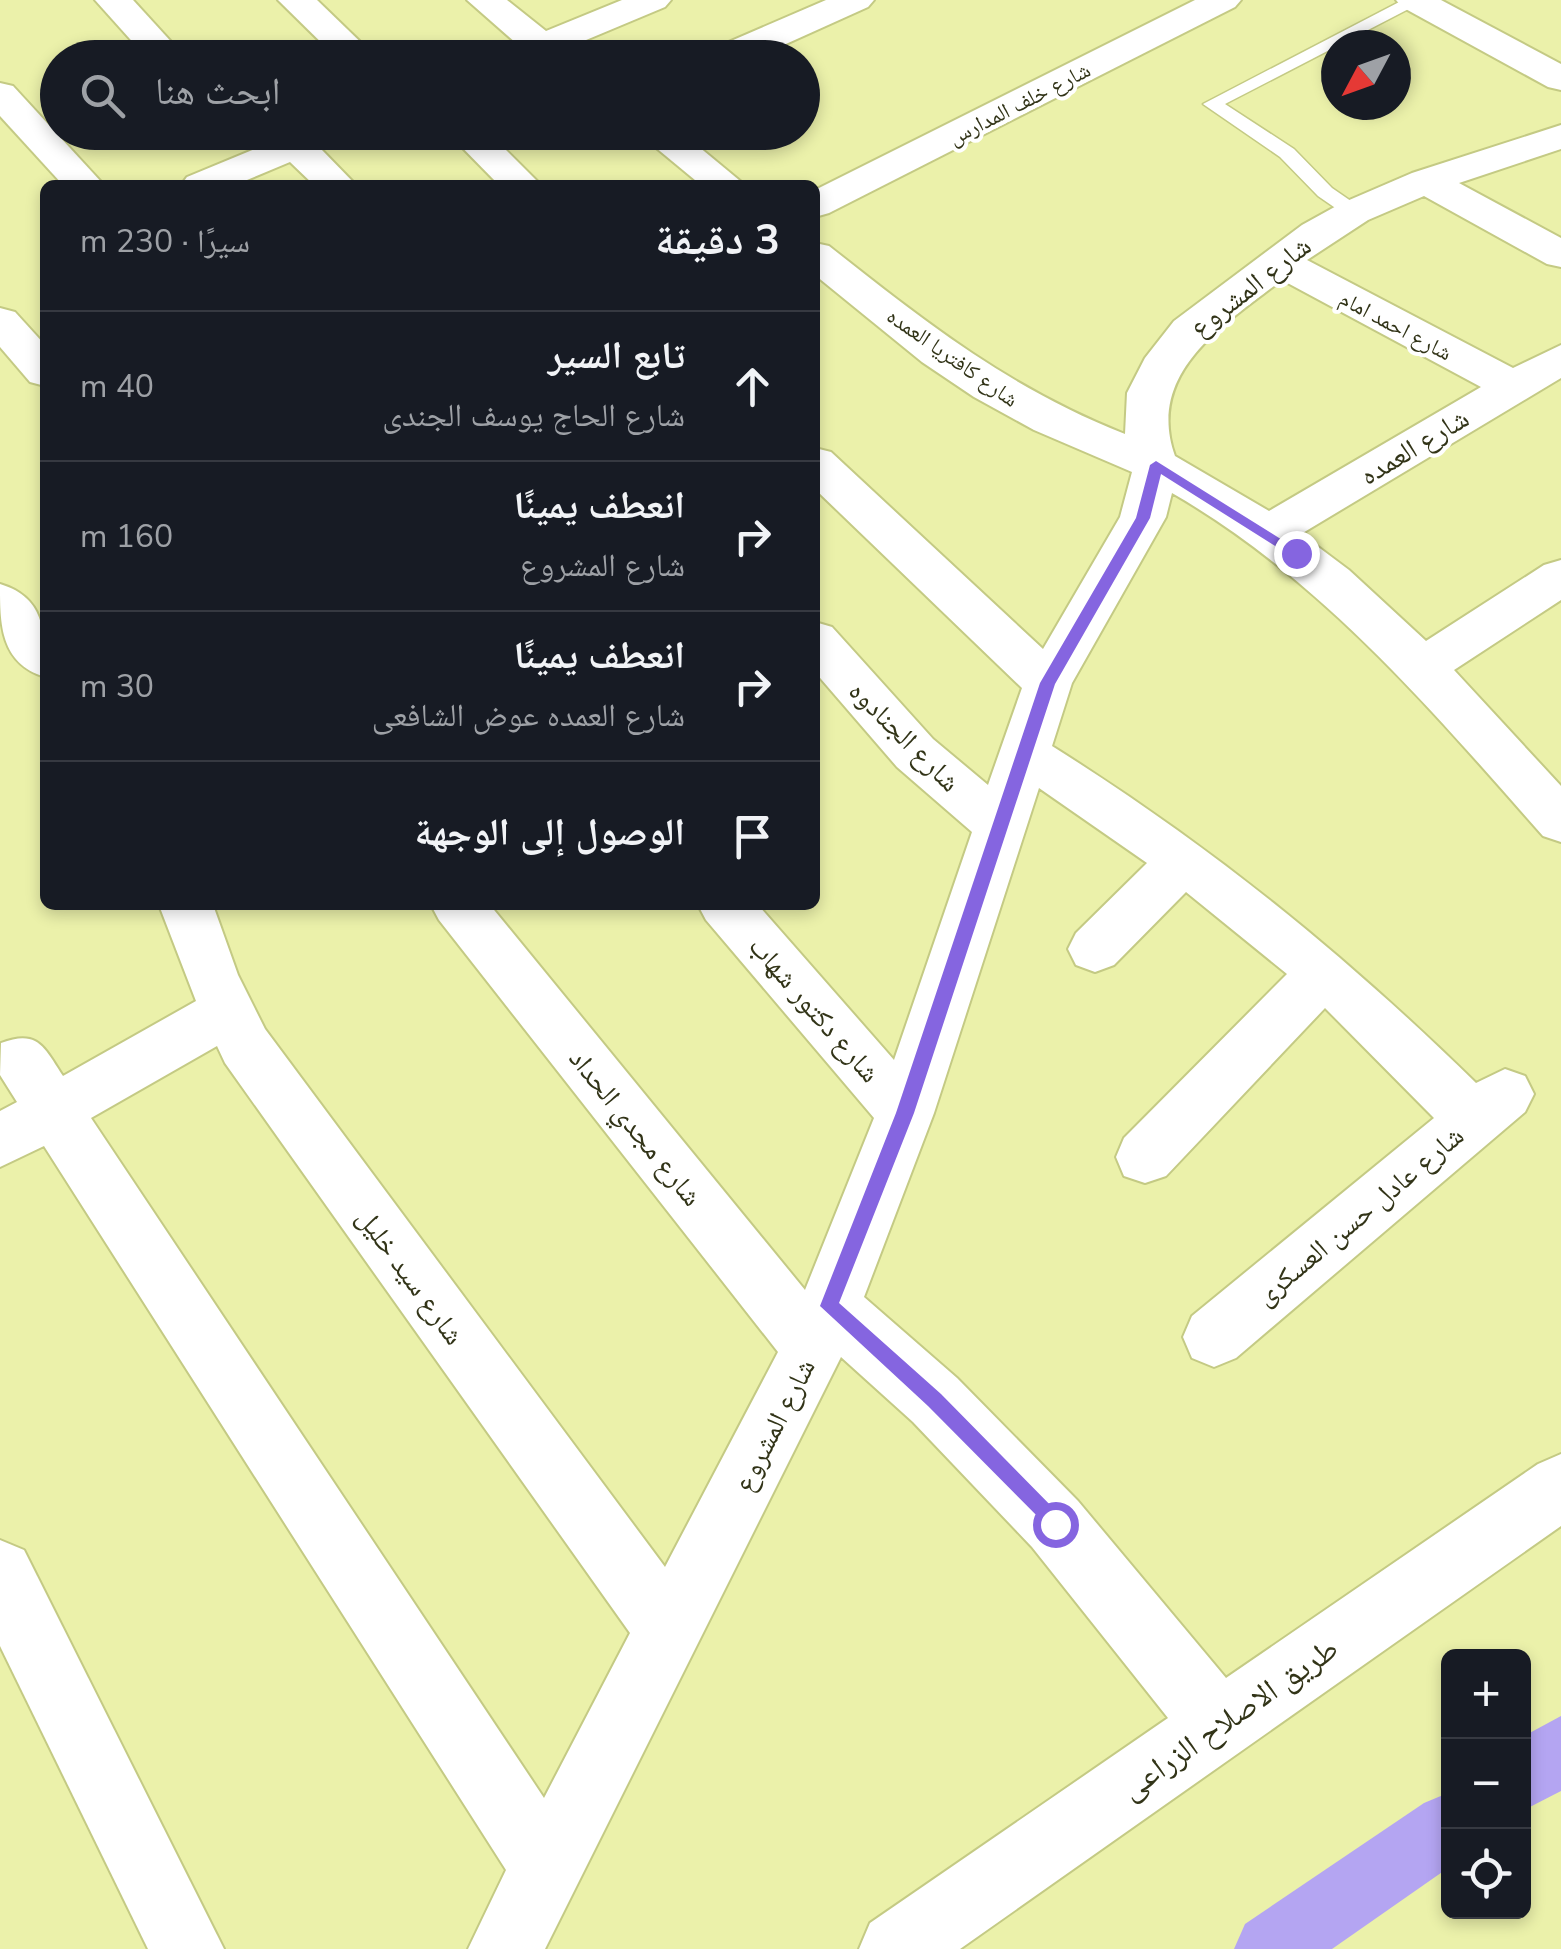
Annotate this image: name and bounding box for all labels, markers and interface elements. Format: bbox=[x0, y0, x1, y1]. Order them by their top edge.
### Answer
north arrow bbox=[1321, 30, 1411, 120]
search box bbox=[40, 40, 820, 150]
street label: شارع خلف المدارس bbox=[943, 55, 1096, 153]
text: ابحث هنا bbox=[155, 66, 281, 117]
icon: search bbox=[75, 68, 130, 123]
text: 3 دقيقة bbox=[655, 212, 780, 269]
text: سيرًا · 230 m bbox=[80, 220, 250, 263]
street label: شارع المشروع bbox=[1182, 227, 1319, 346]
street label: شارع احمد امام bbox=[1334, 284, 1457, 368]
street label: شارع كافتريا العمده bbox=[881, 301, 1024, 414]
text: تابع السير bbox=[548, 330, 685, 381]
icon: ahead bbox=[725, 359, 780, 414]
text: 40 m bbox=[80, 365, 154, 408]
text: شارع الحاج يوسف الجندى bbox=[382, 394, 685, 437]
street label: شارع العمده bbox=[1353, 399, 1476, 494]
text: انعطف يمينًا bbox=[514, 480, 685, 531]
icon: right bbox=[725, 509, 780, 564]
text: 160 m bbox=[80, 515, 173, 558]
route end bbox=[1274, 531, 1320, 577]
text: شارع المشروع bbox=[520, 544, 685, 587]
text: انعطف يمينًا bbox=[514, 630, 685, 681]
icon: right bbox=[725, 659, 780, 714]
text: 30 m bbox=[80, 665, 154, 708]
street label: شارع الجنادوه bbox=[840, 673, 968, 801]
text: شارع العمده عوض الشافعى bbox=[372, 694, 685, 737]
text: الوصول إلى الوجهة bbox=[415, 807, 685, 858]
icon: arrive bbox=[725, 809, 780, 864]
street label: شارع دكتور شهاب bbox=[740, 928, 888, 1091]
street label: شارع مجدي الحداد bbox=[558, 1041, 711, 1216]
street label: شارع عادل حسن العسكرى bbox=[1247, 1117, 1472, 1314]
street label: شارع سيد خليل bbox=[348, 1200, 473, 1353]
street label: شارع المشروع bbox=[725, 1352, 825, 1498]
route start bbox=[1033, 1502, 1079, 1548]
street label: طريق الاصلاح الزراعى bbox=[1112, 1627, 1347, 1810]
map controls bbox=[1441, 1649, 1531, 1919]
button: + bbox=[1441, 1649, 1531, 1739]
button: − bbox=[1441, 1739, 1531, 1829]
button: locate bbox=[1441, 1829, 1531, 1919]

